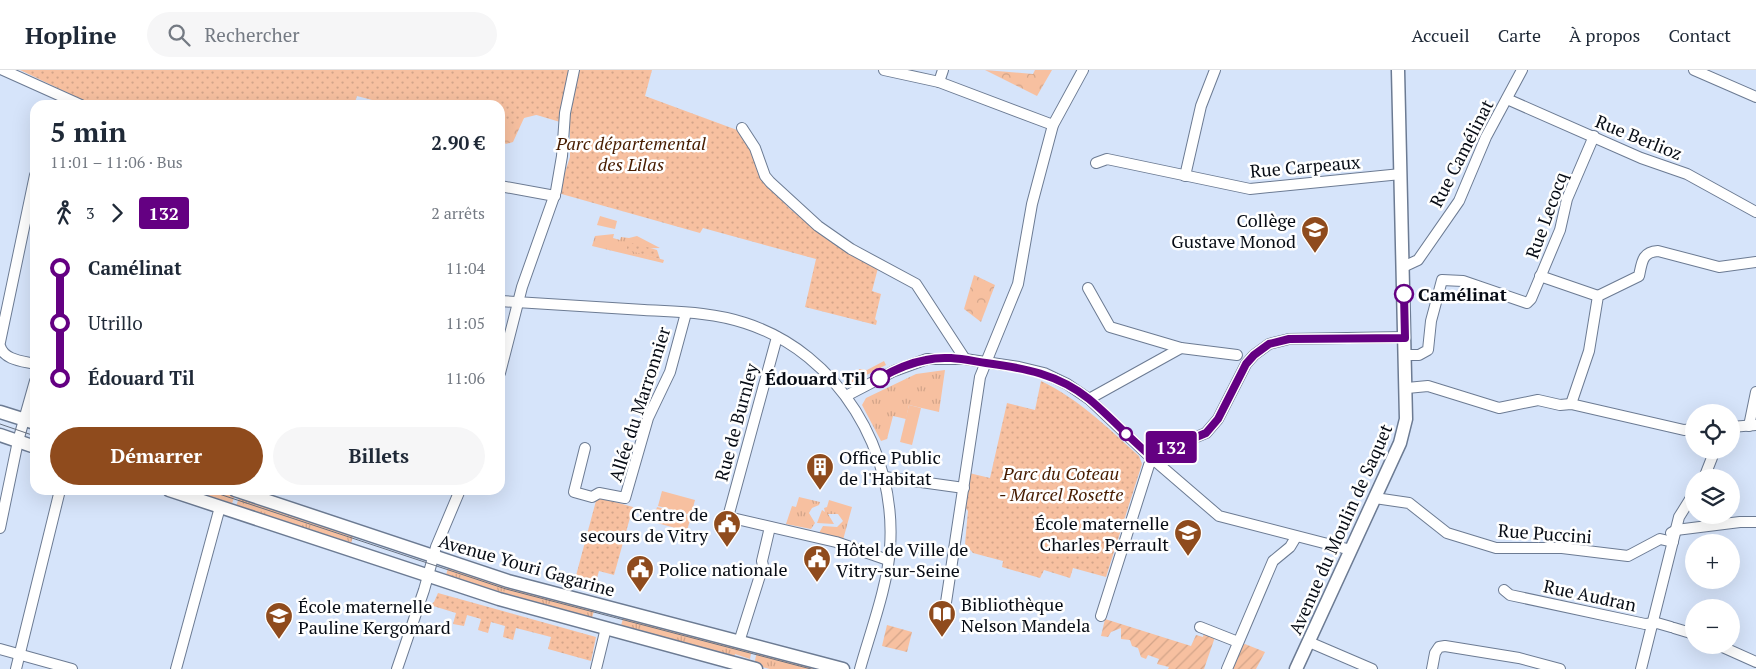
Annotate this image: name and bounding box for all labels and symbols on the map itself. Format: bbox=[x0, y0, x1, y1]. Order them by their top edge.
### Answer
street label: Rue Camélinat bbox=[1424, 95, 1499, 211]
street label: Rue Berlioz bbox=[1592, 109, 1686, 165]
park label: Parc départemental des Lilas bbox=[555, 131, 706, 176]
street label: Rue Carpeaux bbox=[1249, 149, 1362, 183]
street label: Rue Lecocq bbox=[1519, 168, 1573, 261]
place label: Collège Gustave Monod bbox=[1171, 208, 1296, 253]
school or university icon: Collège Gustave Monod bbox=[1300, 215, 1330, 254]
place label: Camélinat bbox=[1418, 282, 1507, 306]
marker: Camélinat bbox=[1394, 284, 1414, 304]
street label: Allée du Marronnier bbox=[603, 323, 675, 485]
street label: Rue de Burnley bbox=[709, 360, 763, 483]
place label: Édouard Til bbox=[765, 366, 866, 390]
marker: Édouard Til bbox=[870, 368, 890, 388]
street label: Avenue du Moulin de Saquet bbox=[1283, 420, 1397, 638]
unlabelled marker bbox=[1119, 427, 1133, 441]
line badge: 132 bbox=[1142, 431, 1200, 463]
place label: Office Public de l'Habitat bbox=[839, 445, 941, 490]
building icon: Office Public de l'Habitat bbox=[805, 452, 835, 491]
park label: Parc du Coteau - Marcel Rosette bbox=[999, 461, 1123, 506]
place label: Centre de secours de Vitry bbox=[580, 502, 709, 547]
public building icon: Centre de secours de Vitry bbox=[712, 509, 742, 548]
place label: École maternelle Charles Perrault bbox=[1035, 511, 1169, 556]
school or university icon: École maternelle Charles Perrault bbox=[1173, 518, 1203, 557]
street label: Rue Puccini bbox=[1497, 518, 1593, 548]
street label: Avenue Youri Gagarine bbox=[436, 528, 618, 602]
place label: Hôtel de Ville de Vitry-sur-Seine bbox=[836, 537, 968, 582]
public building icon: Hôtel de Ville de Vitry-sur-Seine bbox=[802, 544, 832, 583]
public building icon: Police nationale bbox=[625, 554, 655, 593]
place label: Police nationale bbox=[659, 557, 788, 581]
street label: Rue Audran bbox=[1541, 573, 1639, 617]
place label: Bibliothèque Nelson Mandela bbox=[961, 592, 1090, 637]
place label: École maternelle Pauline Kergomard bbox=[298, 594, 451, 639]
library icon: Bibliothèque Nelson Mandela bbox=[927, 599, 957, 638]
school or university icon: École maternelle Pauline Kergomard bbox=[264, 601, 294, 640]

